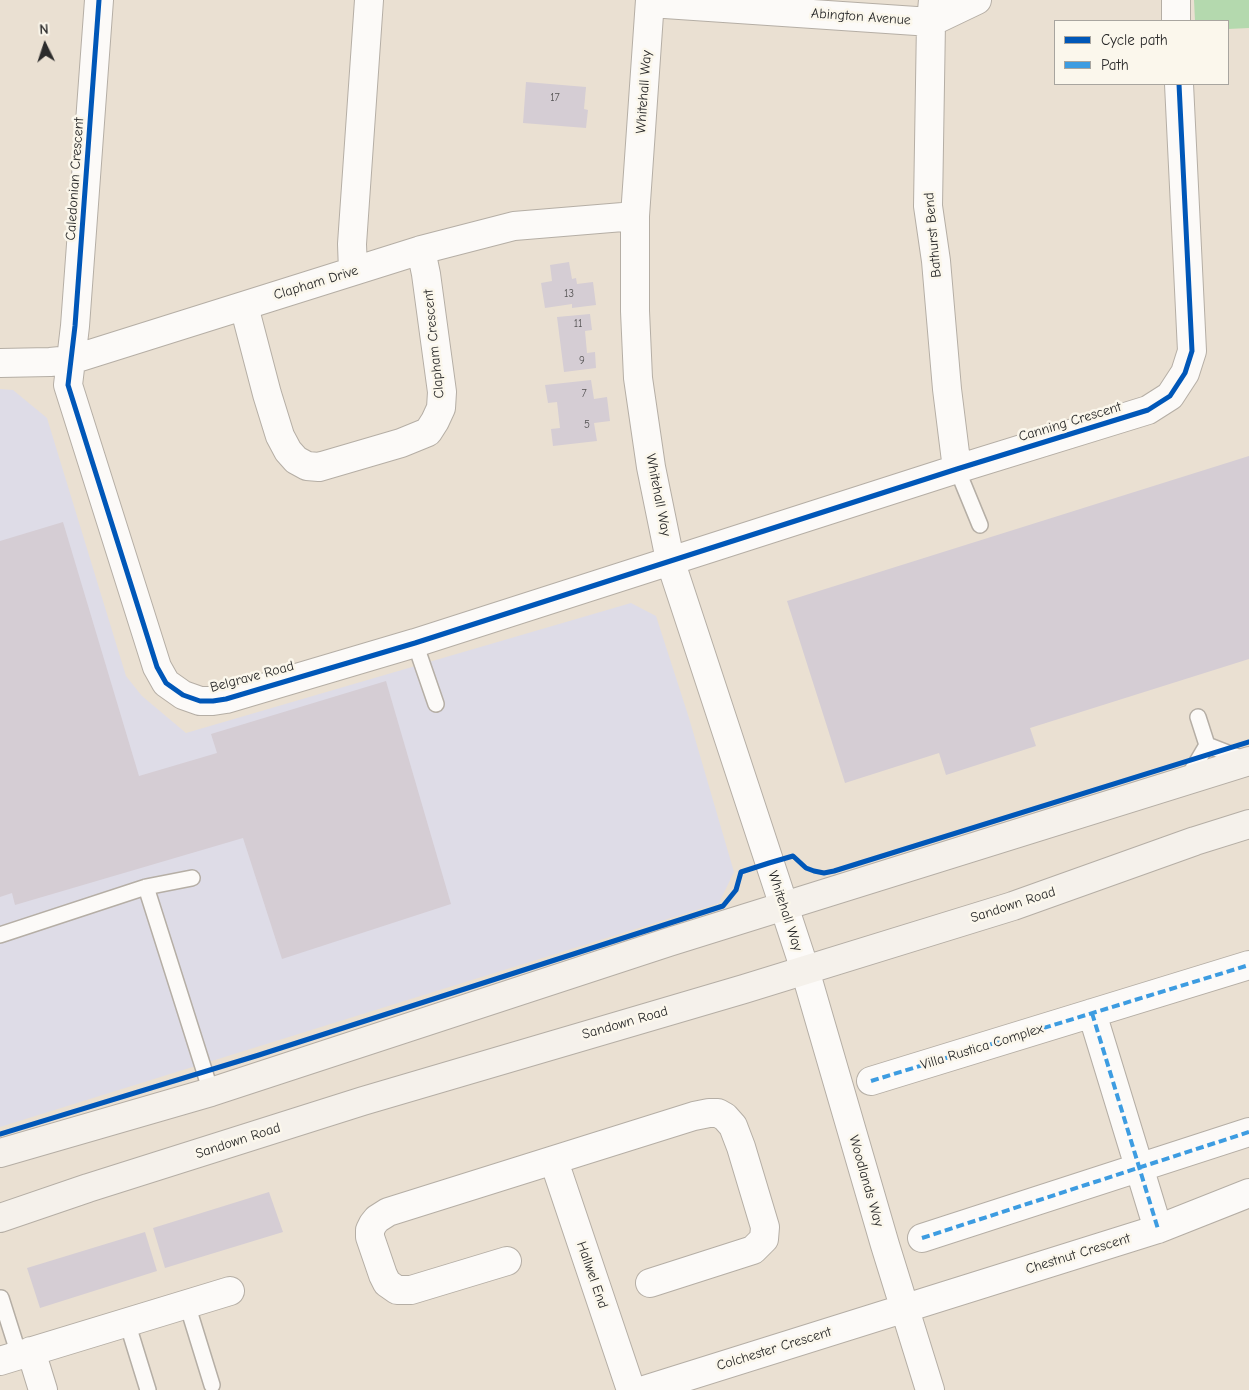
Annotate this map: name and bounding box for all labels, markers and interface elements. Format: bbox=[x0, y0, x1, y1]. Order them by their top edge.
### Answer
street label: Abington Avenue bbox=[811, 5, 911, 29]
north arrow bbox=[20, 20, 70, 70]
legend bbox=[1054, 20, 1229, 85]
text: N bbox=[39, 21, 49, 38]
text: Cycle path bbox=[1101, 31, 1168, 49]
street label: Whitehall Way bbox=[633, 50, 655, 134]
text: Path bbox=[1101, 56, 1129, 74]
house number: 17 bbox=[550, 91, 560, 105]
street label: Caledonian Crescent bbox=[62, 117, 88, 241]
street label: Bathurst Bend bbox=[921, 192, 945, 278]
street label: Clapham Drive bbox=[272, 262, 360, 304]
house number: 13 bbox=[564, 287, 574, 301]
street label: Clapham Crescent bbox=[420, 289, 448, 399]
house number: 11 bbox=[574, 317, 582, 331]
house number: 9 bbox=[579, 354, 585, 368]
house number: 7 bbox=[581, 387, 587, 401]
street label: Canning Crescent bbox=[1017, 398, 1123, 446]
house number: 5 bbox=[584, 418, 590, 432]
street label: Whitehall Way bbox=[642, 452, 674, 538]
street label: Belgrave Road bbox=[208, 658, 296, 696]
street label: Whitehall Way bbox=[764, 869, 806, 953]
street label: Sandown Road bbox=[968, 883, 1058, 927]
street label: Sandown Road bbox=[580, 1003, 670, 1043]
street label: Villa Rustica Complex bbox=[919, 1020, 1045, 1074]
street label: Sandown Road bbox=[193, 1119, 283, 1163]
street label: Woodlands Way bbox=[845, 1133, 887, 1229]
street label: Chestnut Crescent bbox=[1024, 1230, 1132, 1278]
street label: Hallwel End bbox=[573, 1239, 611, 1311]
street label: Colchester Crescent bbox=[715, 1324, 833, 1374]

